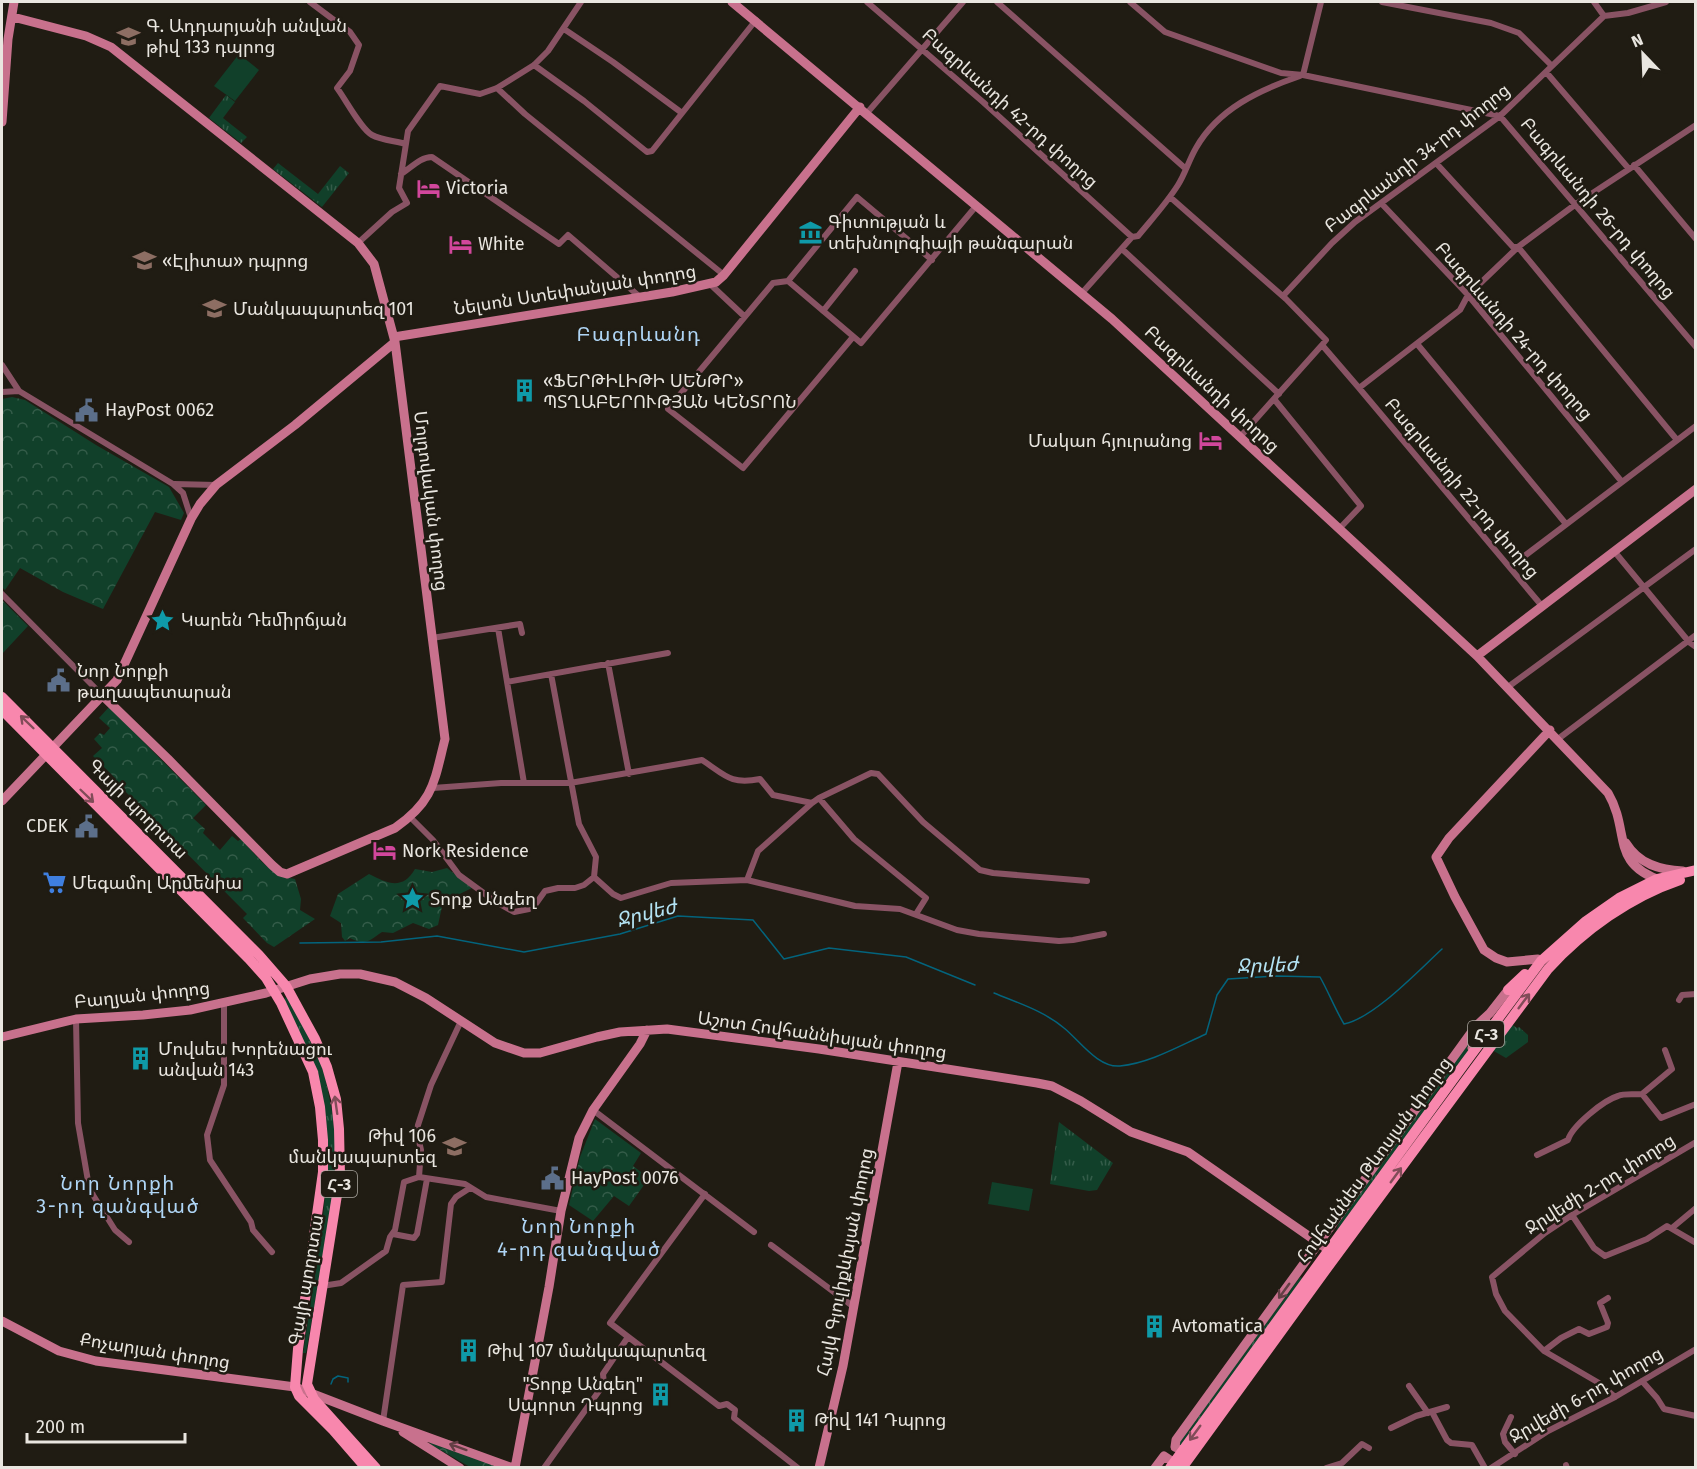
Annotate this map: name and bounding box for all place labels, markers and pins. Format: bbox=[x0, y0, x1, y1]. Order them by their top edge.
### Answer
place label: Գ. Ադդարյանի անվան թիվ 133 դպրոց bbox=[146, 15, 347, 58]
school or university icon: Գ. Ադդարյանի անվան թիվ 133 դպրոց bbox=[115, 23, 141, 49]
hotel icon: Victoria bbox=[415, 175, 441, 201]
place label: Victoria bbox=[446, 177, 508, 199]
place label: Գիտության և տեխնոլոգիայի թանգարան bbox=[828, 211, 1073, 254]
museum icon: Գիտության և տեխնոլոգիայի թանգարան bbox=[797, 219, 823, 245]
hotel icon: White bbox=[447, 231, 473, 257]
place label: White bbox=[478, 233, 525, 255]
school or university icon: «Էլիտա» դպրոց bbox=[131, 248, 157, 274]
place label: «Էլիտա» դպրոց bbox=[162, 250, 308, 272]
school or university icon: Մանկապարտեզ 101 bbox=[202, 296, 228, 322]
place label: Մանկապարտեզ 101 bbox=[233, 298, 414, 320]
place label: «ՖԵՐԹԻԼԻԹԻ ՍԵՆԹՐ» ՊՏՂԱԲԵՐՈՒԹՅԱՆ ԿԵՆՏՐՈՆ bbox=[543, 370, 797, 413]
building icon: «ՖԵՐԹԻԼԻԹԻ ՍԵՆԹՐ» ՊՏՂԱԲԵՐՈՒԹՅԱՆ ԿԵՆՏՐՈՆ bbox=[512, 378, 538, 404]
public building icon: HayPost 0062 bbox=[74, 397, 100, 423]
place label: HayPost 0062 bbox=[105, 399, 214, 421]
hotel icon: Մակաո հյուրանոց bbox=[1197, 428, 1223, 454]
place label: Մակաո հյուրանոց bbox=[1028, 430, 1192, 452]
place icon: Կարեն Դեմիրճյան bbox=[150, 607, 176, 633]
place label: Կարեն Դեմիրճյան bbox=[181, 609, 347, 631]
place label: Նոր Նորքի թաղապետարան bbox=[77, 660, 232, 703]
public building icon: Նոր Նորքի թաղապետարան bbox=[46, 668, 72, 694]
public building icon: CDEK bbox=[73, 813, 99, 839]
place label: CDEK bbox=[26, 815, 68, 837]
hotel icon: Nork Residence bbox=[371, 838, 397, 864]
place label: Nork Residence bbox=[402, 840, 529, 862]
supermarket icon: Մեգամոլ Արմենիա bbox=[41, 870, 67, 896]
place label: Մեգամոլ Արմենիա bbox=[72, 872, 242, 894]
place icon: Տորք Անգեղ bbox=[399, 886, 425, 912]
place label: Տորք Անգեղ bbox=[430, 888, 537, 910]
place label: Մովսես Խորենացու անվան 143 bbox=[158, 1038, 332, 1081]
building icon: Մովսես Խորենացու անվան 143 bbox=[127, 1046, 153, 1072]
place label: Թիվ 106 մանկապարտեզ bbox=[288, 1125, 437, 1168]
school or university icon: Թիվ 106 մանկապարտեզ bbox=[441, 1133, 467, 1159]
public building icon: HayPost 0076 bbox=[540, 1165, 566, 1191]
place label: HayPost 0076 bbox=[571, 1167, 679, 1189]
building icon: Avtomatica bbox=[1141, 1313, 1167, 1339]
place label: Avtomatica bbox=[1172, 1315, 1263, 1337]
building icon: Թիվ 107 մանկապարտեզ bbox=[456, 1338, 482, 1364]
place label: Թիվ 107 մանկապարտեզ bbox=[487, 1340, 707, 1362]
place label: "Տորք Անգեղ" Սպորտ Դպրոց bbox=[508, 1373, 643, 1416]
building icon: "Տորք Անգեղ" Սպորտ Դպրոց bbox=[648, 1381, 674, 1407]
building icon: Թիվ 141 Դպրոց bbox=[783, 1407, 809, 1433]
place label: Թիվ 141 Դպրոց bbox=[814, 1409, 946, 1431]

